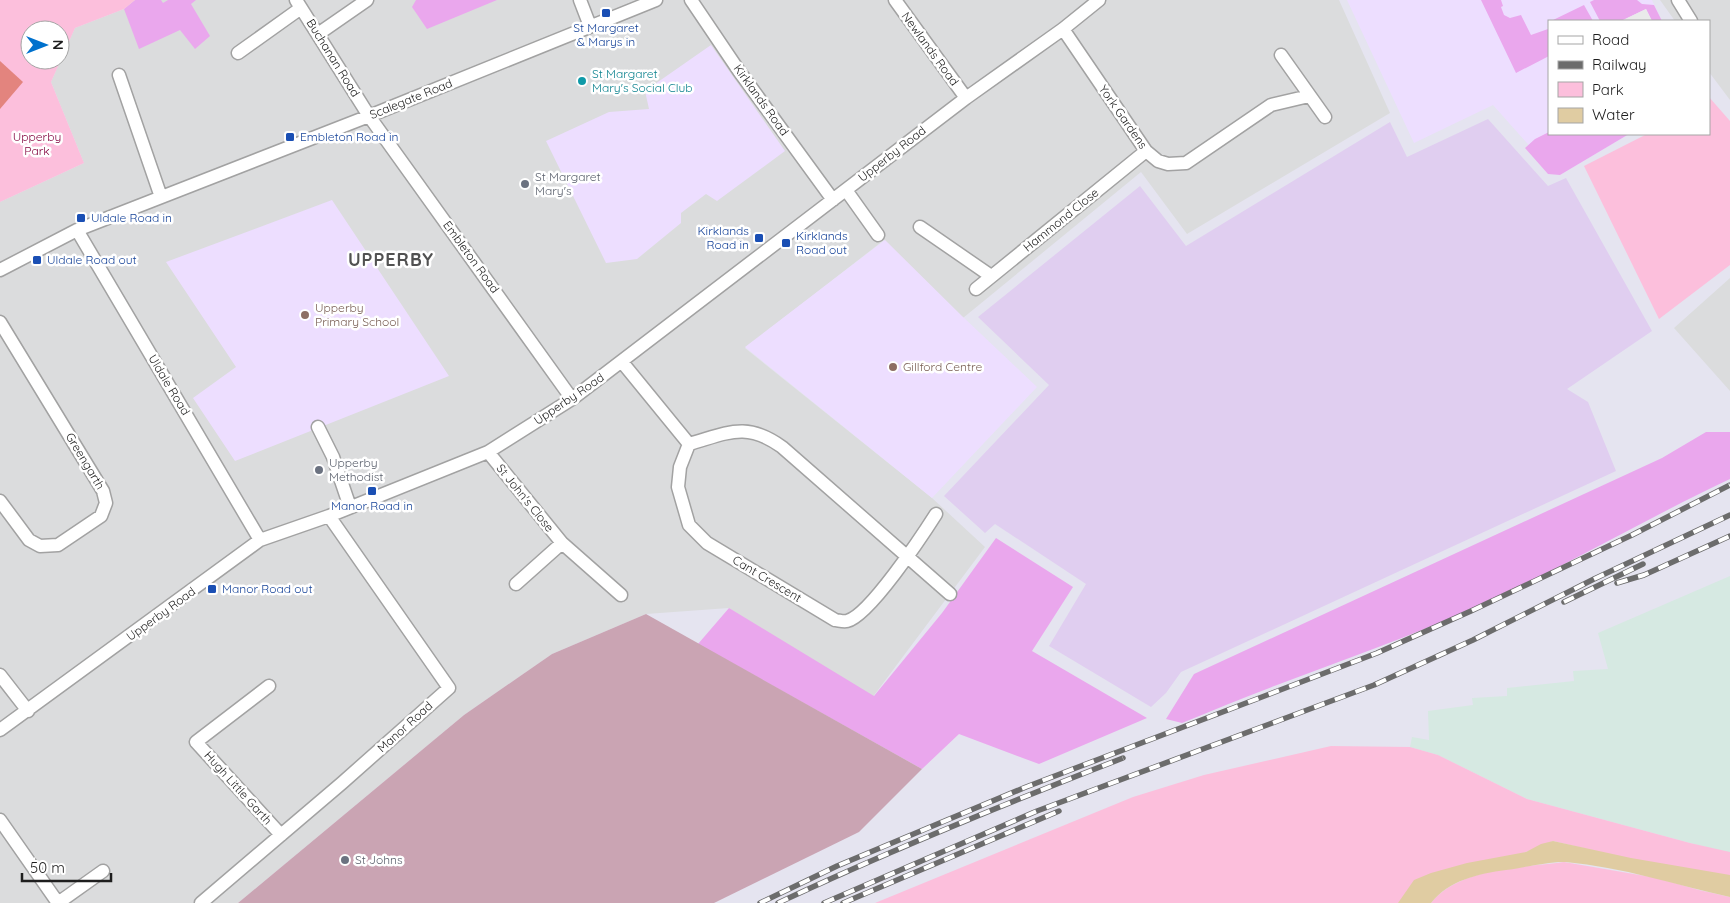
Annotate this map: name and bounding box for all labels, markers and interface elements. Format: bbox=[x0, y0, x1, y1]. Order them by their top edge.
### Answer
marker: St Margaret & Marys in bbox=[600, 7, 612, 19]
street label: Newlands Road bbox=[899, 9, 962, 88]
street label: Buchanan Road bbox=[303, 16, 363, 100]
north arrow bbox=[20, 20, 70, 70]
place label: St Margaret & Marys in bbox=[573, 20, 639, 49]
legend bbox=[1548, 20, 1710, 135]
text: Road bbox=[1592, 30, 1629, 49]
text: N bbox=[49, 40, 67, 50]
text: Railway bbox=[1592, 55, 1647, 74]
street label: Kirklands Road bbox=[730, 61, 792, 138]
place label: St Margaret Mary's Social Club bbox=[592, 66, 693, 95]
street label: Scalegate Road bbox=[367, 75, 454, 122]
marker: St Margaret Mary's Social Club bbox=[576, 75, 588, 87]
text: Park bbox=[1592, 80, 1624, 99]
street label: York Gardens bbox=[1096, 82, 1151, 152]
text: Water bbox=[1592, 105, 1635, 124]
street label: Upperby Road bbox=[855, 123, 928, 185]
park label: Upperby Park bbox=[13, 129, 61, 158]
place label: Embleton Road in bbox=[300, 129, 398, 144]
marker: Embleton Road in bbox=[284, 131, 296, 143]
place label: St Margaret Mary's bbox=[535, 169, 601, 198]
marker: St Margaret Mary's bbox=[519, 178, 531, 190]
street label: Hammond Close bbox=[1020, 184, 1102, 255]
place label: Uldale Road in bbox=[91, 210, 172, 225]
marker: Uldale Road in bbox=[75, 212, 87, 224]
street label: Embleton Road bbox=[440, 218, 503, 296]
place label: Kirklands Road in bbox=[697, 223, 749, 252]
place label: Kirklands Road out bbox=[796, 228, 848, 257]
marker: Kirklands Road in bbox=[753, 232, 765, 244]
marker: Kirklands Road out bbox=[780, 237, 792, 249]
district label: UPPERBY bbox=[348, 248, 434, 271]
place label: Uldale Road out bbox=[47, 252, 137, 267]
marker: Uldale Road out bbox=[31, 254, 43, 266]
place label: Upperby Primary School bbox=[315, 300, 399, 329]
marker: Upperby Primary School bbox=[299, 309, 311, 321]
street label: Uldale Road bbox=[145, 352, 193, 418]
place label: Gillford Centre bbox=[903, 359, 982, 374]
marker: Gillford Centre bbox=[887, 361, 899, 373]
street label: Upperby Road bbox=[531, 370, 607, 428]
street label: Greengarth bbox=[63, 430, 108, 492]
place label: Upperby Methodist bbox=[329, 455, 383, 484]
street label: St John's Close bbox=[493, 461, 558, 535]
marker: Upperby Methodist bbox=[313, 464, 325, 476]
marker: Manor Road in bbox=[366, 485, 378, 497]
place label: Manor Road in bbox=[331, 498, 413, 513]
street label: Cant Crescent bbox=[730, 552, 805, 605]
place label: Manor Road out bbox=[222, 581, 312, 596]
marker: Manor Road out bbox=[206, 583, 218, 595]
street label: Upperby Road bbox=[123, 584, 198, 644]
street label: Manor Road bbox=[374, 698, 435, 755]
street label: Hugh Little Garth bbox=[201, 748, 275, 828]
scale bar bbox=[22, 850, 111, 882]
place label: St Johns bbox=[355, 852, 403, 867]
marker: St Johns bbox=[339, 854, 351, 866]
text: 50 m bbox=[30, 858, 65, 877]

